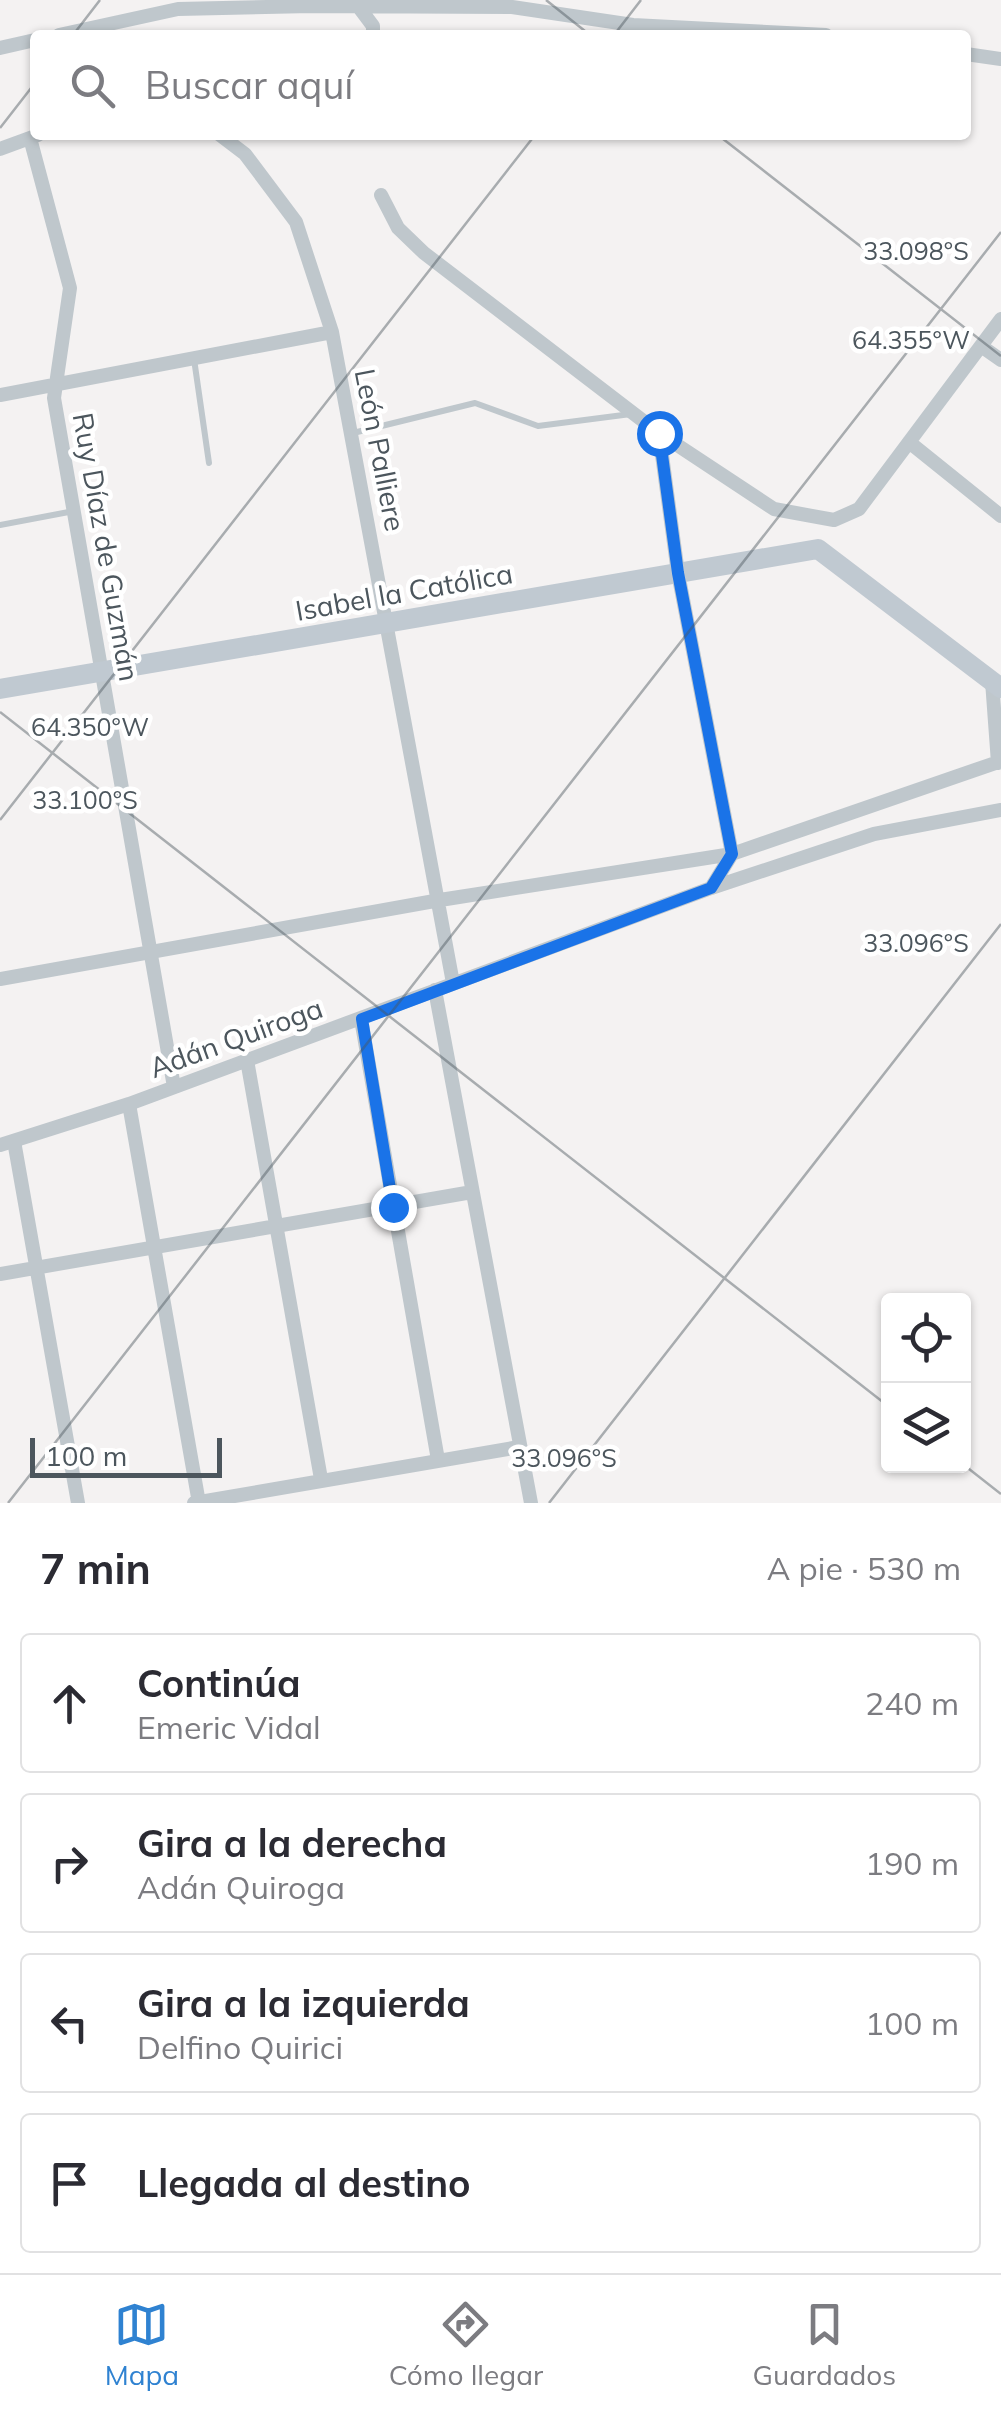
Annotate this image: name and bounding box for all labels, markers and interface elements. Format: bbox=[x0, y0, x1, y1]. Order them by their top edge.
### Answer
search box bbox=[30, 30, 971, 140]
icon: search bbox=[65, 58, 120, 113]
text: Buscar aquí bbox=[145, 61, 353, 109]
text: 33.098°S bbox=[863, 235, 969, 266]
text: 64.355°W bbox=[852, 324, 970, 355]
street label: León Palliere bbox=[348, 366, 413, 534]
street label: Ruy Díaz de Guzmán bbox=[66, 410, 147, 684]
route start bbox=[637, 411, 683, 457]
street label: Isabel la Católica bbox=[293, 555, 515, 628]
text: 64.350°W bbox=[31, 711, 149, 742]
text: 33.100°S bbox=[32, 784, 138, 815]
text: 33.096°S bbox=[863, 927, 969, 958]
street label: Adán Quiroga bbox=[144, 990, 327, 1085]
route end bbox=[371, 1185, 417, 1231]
map controls bbox=[881, 1293, 971, 1473]
button: locate bbox=[881, 1293, 971, 1383]
button: layers bbox=[881, 1383, 971, 1473]
scale bar bbox=[30, 1433, 222, 1478]
text: 100 m bbox=[45, 1438, 127, 1473]
text: 33.096°S bbox=[511, 1442, 617, 1473]
text: 7 min bbox=[40, 1542, 151, 1595]
text: A pie · 530 m bbox=[767, 1548, 961, 1588]
text: Continúa bbox=[137, 1659, 301, 1707]
icon: ahead bbox=[42, 1676, 97, 1731]
text: 240 m bbox=[865, 1683, 959, 1723]
text: Emeric Vidal bbox=[137, 1707, 321, 1747]
text: Gira a la derecha bbox=[137, 1819, 447, 1867]
icon: right bbox=[42, 1836, 97, 1891]
text: 190 m bbox=[865, 1843, 959, 1883]
text: Adán Quiroga bbox=[137, 1867, 345, 1907]
text: Gira a la izquierda bbox=[137, 1979, 470, 2027]
icon: left bbox=[42, 1996, 97, 2051]
text: 100 m bbox=[865, 2003, 959, 2043]
text: Delfino Quirici bbox=[137, 2027, 343, 2067]
icon: arrive bbox=[42, 2156, 97, 2211]
text: Llegada al destino bbox=[137, 2159, 471, 2207]
tab: Mapa bbox=[105, 2297, 179, 2392]
tab: Cómo llegar bbox=[389, 2297, 543, 2392]
tab: Guardados bbox=[753, 2297, 896, 2392]

